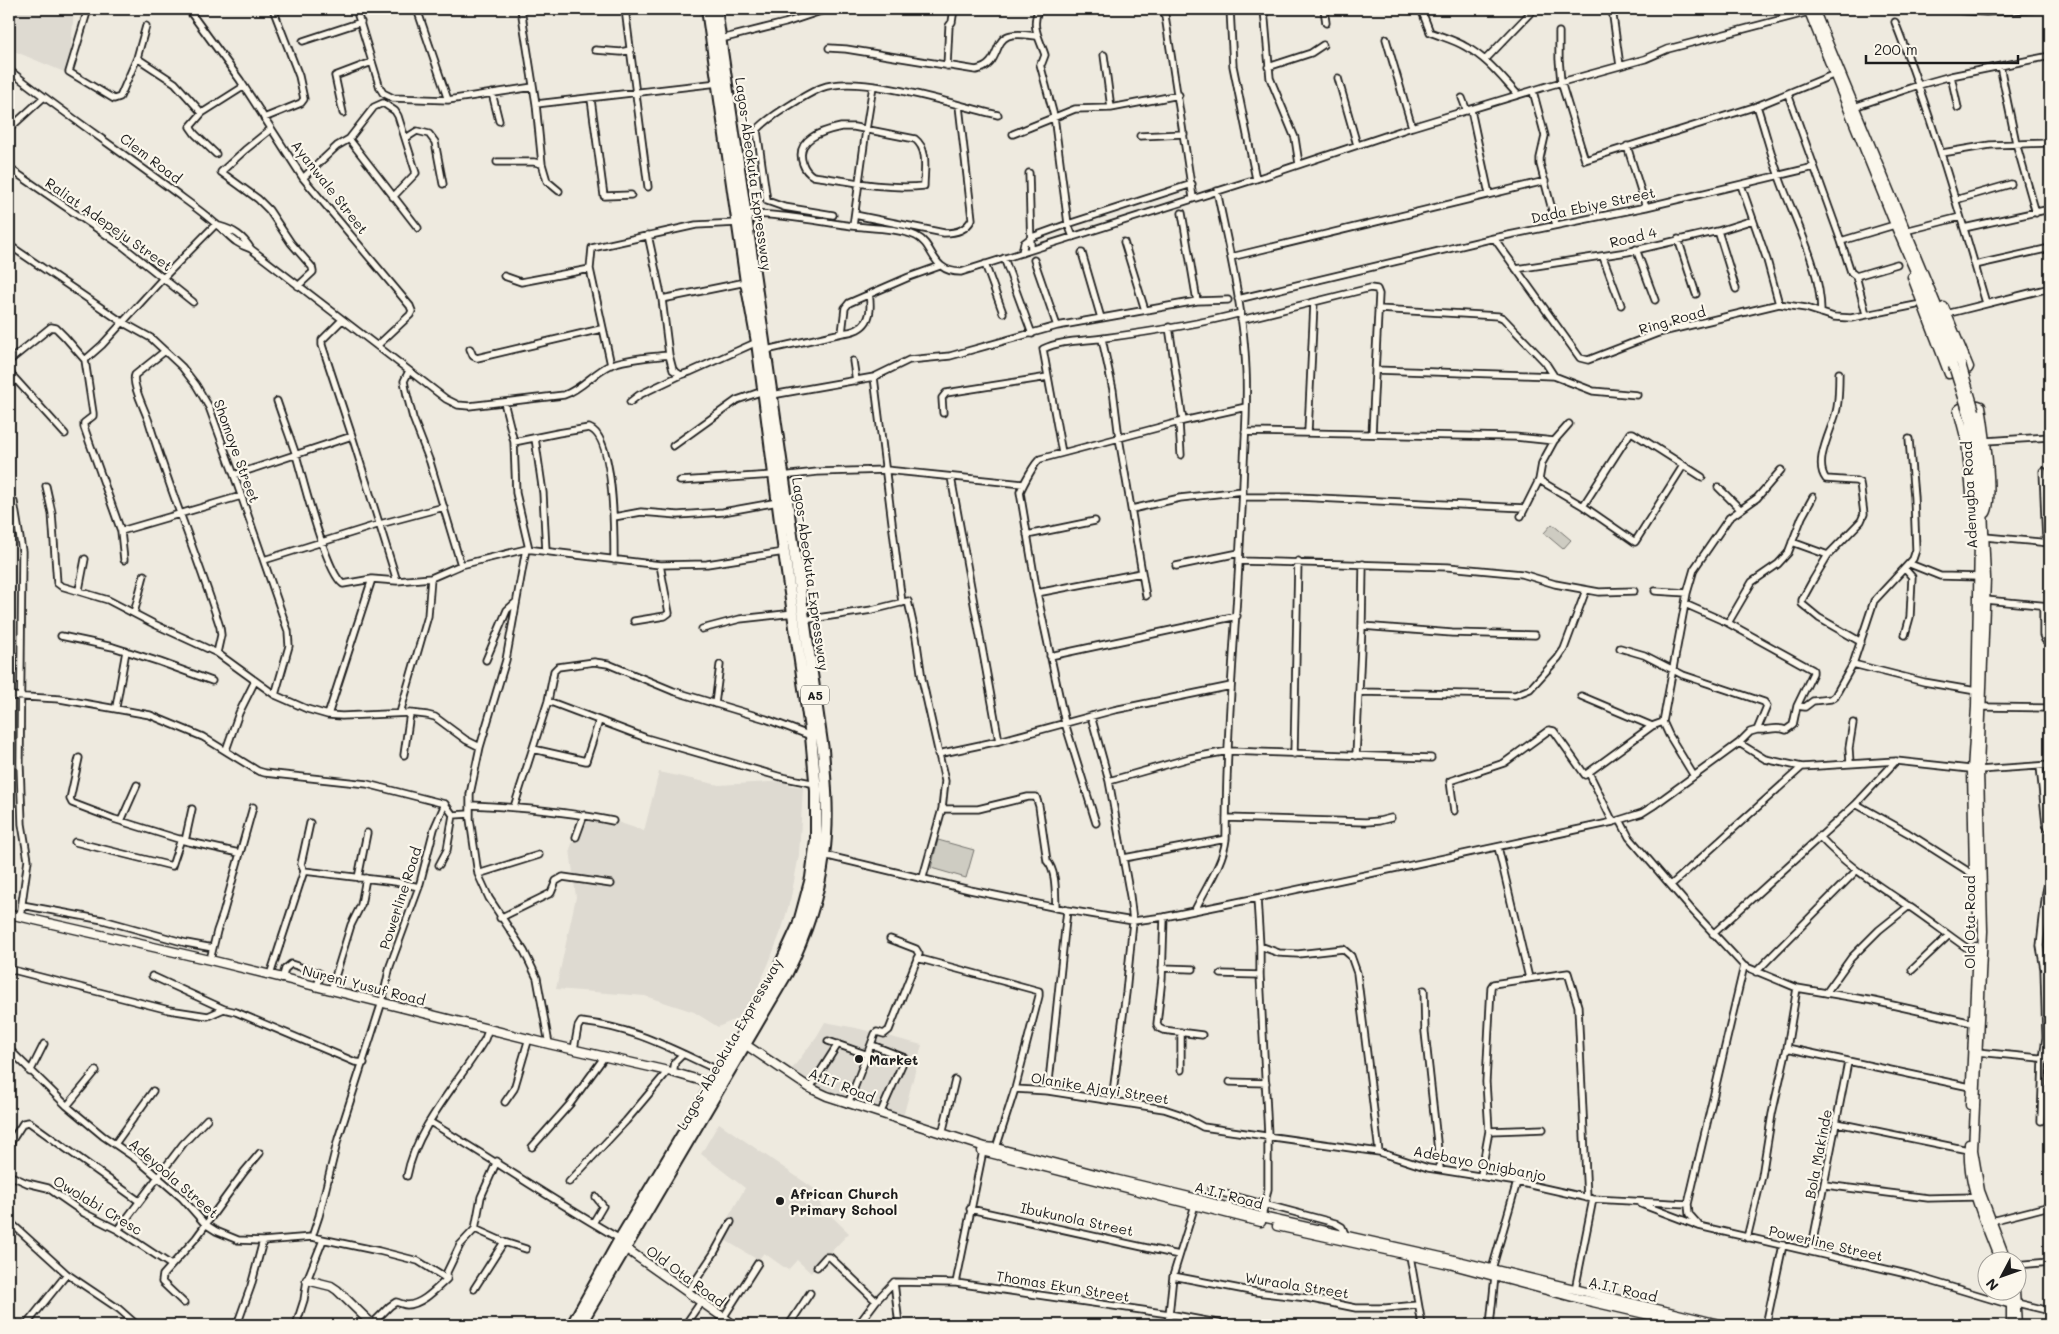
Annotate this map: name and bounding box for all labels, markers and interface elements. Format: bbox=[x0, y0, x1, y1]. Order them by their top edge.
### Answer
scale bar bbox=[1866, 32, 2019, 64]
text: 200 m bbox=[1874, 39, 1918, 59]
street label: Lagos-Abeokuta Expressway bbox=[731, 76, 777, 272]
street label: Clem Road bbox=[116, 129, 186, 188]
street label: Ayanwale Street bbox=[287, 136, 373, 238]
street label: Raliat Adepeju Street bbox=[42, 173, 176, 275]
street label: Dada Ebiye Street bbox=[1529, 183, 1657, 227]
street label: Road 4 bbox=[1608, 222, 1659, 252]
street label: Ring Road bbox=[1636, 301, 1708, 339]
street label: Shomoye Street bbox=[210, 397, 264, 505]
street label: Adenugba Road bbox=[1957, 441, 1981, 549]
street label: Lagos-Abeokuta Expressway bbox=[788, 476, 834, 672]
road number: A5 bbox=[801, 686, 829, 704]
street label: Powerline Road bbox=[374, 844, 426, 952]
street label: Old Ota Road bbox=[1960, 875, 1979, 969]
street label: Lagos-Abeokuta Expressway bbox=[672, 955, 786, 1133]
street label: Nureni Yusuf Road bbox=[300, 961, 428, 1010]
place label: Market bbox=[869, 1050, 918, 1069]
marker: Market bbox=[853, 1053, 865, 1065]
street label: A.I.T Road bbox=[806, 1063, 878, 1107]
street label: Olanike Ajayi Street bbox=[1030, 1068, 1170, 1108]
street label: Bola Makinde bbox=[1800, 1108, 1836, 1200]
street label: Adeyoola Street bbox=[125, 1134, 223, 1222]
street label: Adebayo Onigbanjo bbox=[1412, 1141, 1548, 1185]
street label: Owolabi Cresc bbox=[50, 1171, 146, 1239]
street label: A.I.T Road bbox=[1193, 1177, 1265, 1213]
place label: African Church Primary School bbox=[790, 1184, 898, 1219]
marker: African Church Primary School bbox=[774, 1195, 786, 1207]
street label: Ibukunola Street bbox=[1019, 1198, 1135, 1240]
street label: Powerline Street bbox=[1767, 1221, 1885, 1265]
street label: Old Ota Road bbox=[643, 1241, 729, 1311]
north arrow bbox=[1976, 1252, 2026, 1302]
street label: Thomas Ekun Street bbox=[995, 1266, 1131, 1306]
street label: Wuraola Street bbox=[1244, 1267, 1350, 1303]
street label: A.I.T Road bbox=[1587, 1272, 1659, 1306]
text: N bbox=[1981, 1275, 2002, 1295]

